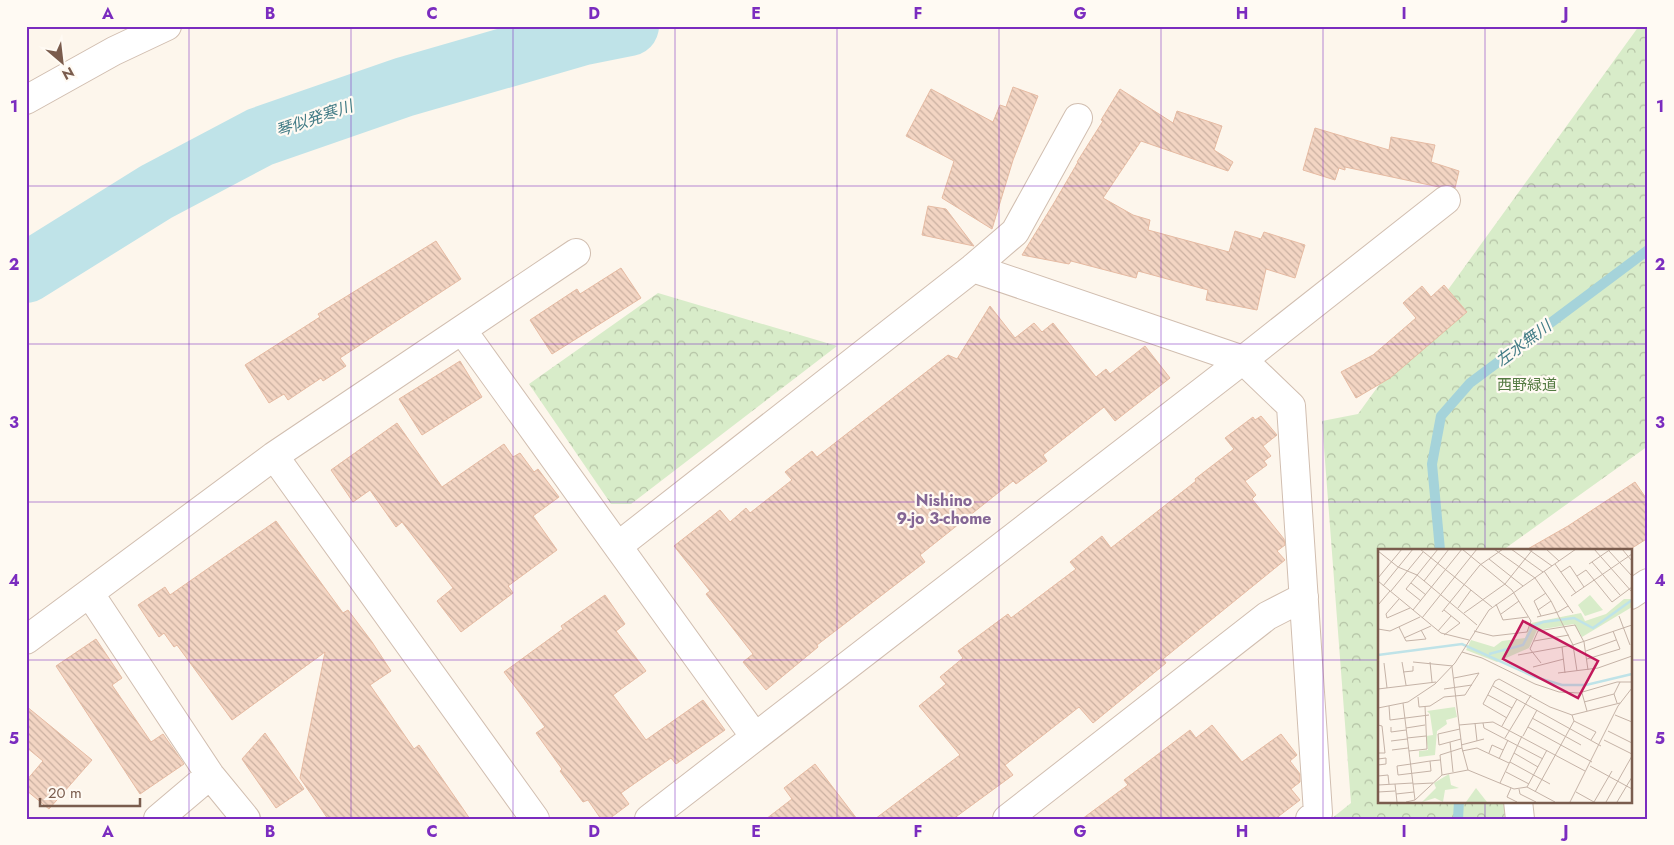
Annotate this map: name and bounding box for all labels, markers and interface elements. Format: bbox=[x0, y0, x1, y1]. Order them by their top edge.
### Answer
text: A bbox=[101, 2, 114, 25]
text: B bbox=[265, 2, 275, 25]
text: C bbox=[426, 2, 438, 25]
text: D bbox=[588, 2, 600, 25]
text: E bbox=[751, 2, 761, 25]
text: F bbox=[914, 2, 922, 25]
text: G bbox=[1073, 2, 1087, 25]
text: H bbox=[1236, 2, 1248, 25]
text: I bbox=[1401, 2, 1407, 25]
text: J bbox=[1560, 2, 1569, 25]
north arrow bbox=[38, 38, 88, 88]
text: N bbox=[58, 62, 78, 85]
water label: 琴似発寒川 bbox=[273, 94, 358, 142]
text: 1 bbox=[10, 95, 18, 118]
text: 1 bbox=[1656, 95, 1664, 118]
text: 2 bbox=[9, 253, 19, 276]
text: 2 bbox=[1655, 253, 1665, 276]
water label: 左水無川 bbox=[1491, 314, 1557, 372]
park label: 西野緑道 bbox=[1497, 374, 1557, 396]
text: 3 bbox=[9, 411, 19, 434]
text: 3 bbox=[1655, 411, 1665, 434]
district label: Nishino 9-jo 3-chome bbox=[896, 489, 992, 530]
inset map bbox=[1378, 549, 1632, 802]
text: 4 bbox=[8, 569, 20, 592]
text: 4 bbox=[1654, 569, 1666, 592]
text: 5 bbox=[9, 727, 19, 750]
text: 5 bbox=[1655, 727, 1665, 750]
scale bar bbox=[40, 775, 140, 807]
text: 20 m bbox=[48, 782, 82, 804]
text: A bbox=[101, 820, 114, 843]
text: B bbox=[265, 820, 275, 843]
text: C bbox=[426, 820, 438, 843]
text: D bbox=[588, 820, 600, 843]
text: E bbox=[751, 820, 761, 843]
text: F bbox=[914, 820, 922, 843]
text: G bbox=[1073, 820, 1087, 843]
text: H bbox=[1236, 820, 1248, 843]
text: I bbox=[1401, 820, 1407, 843]
text: J bbox=[1560, 820, 1569, 843]

